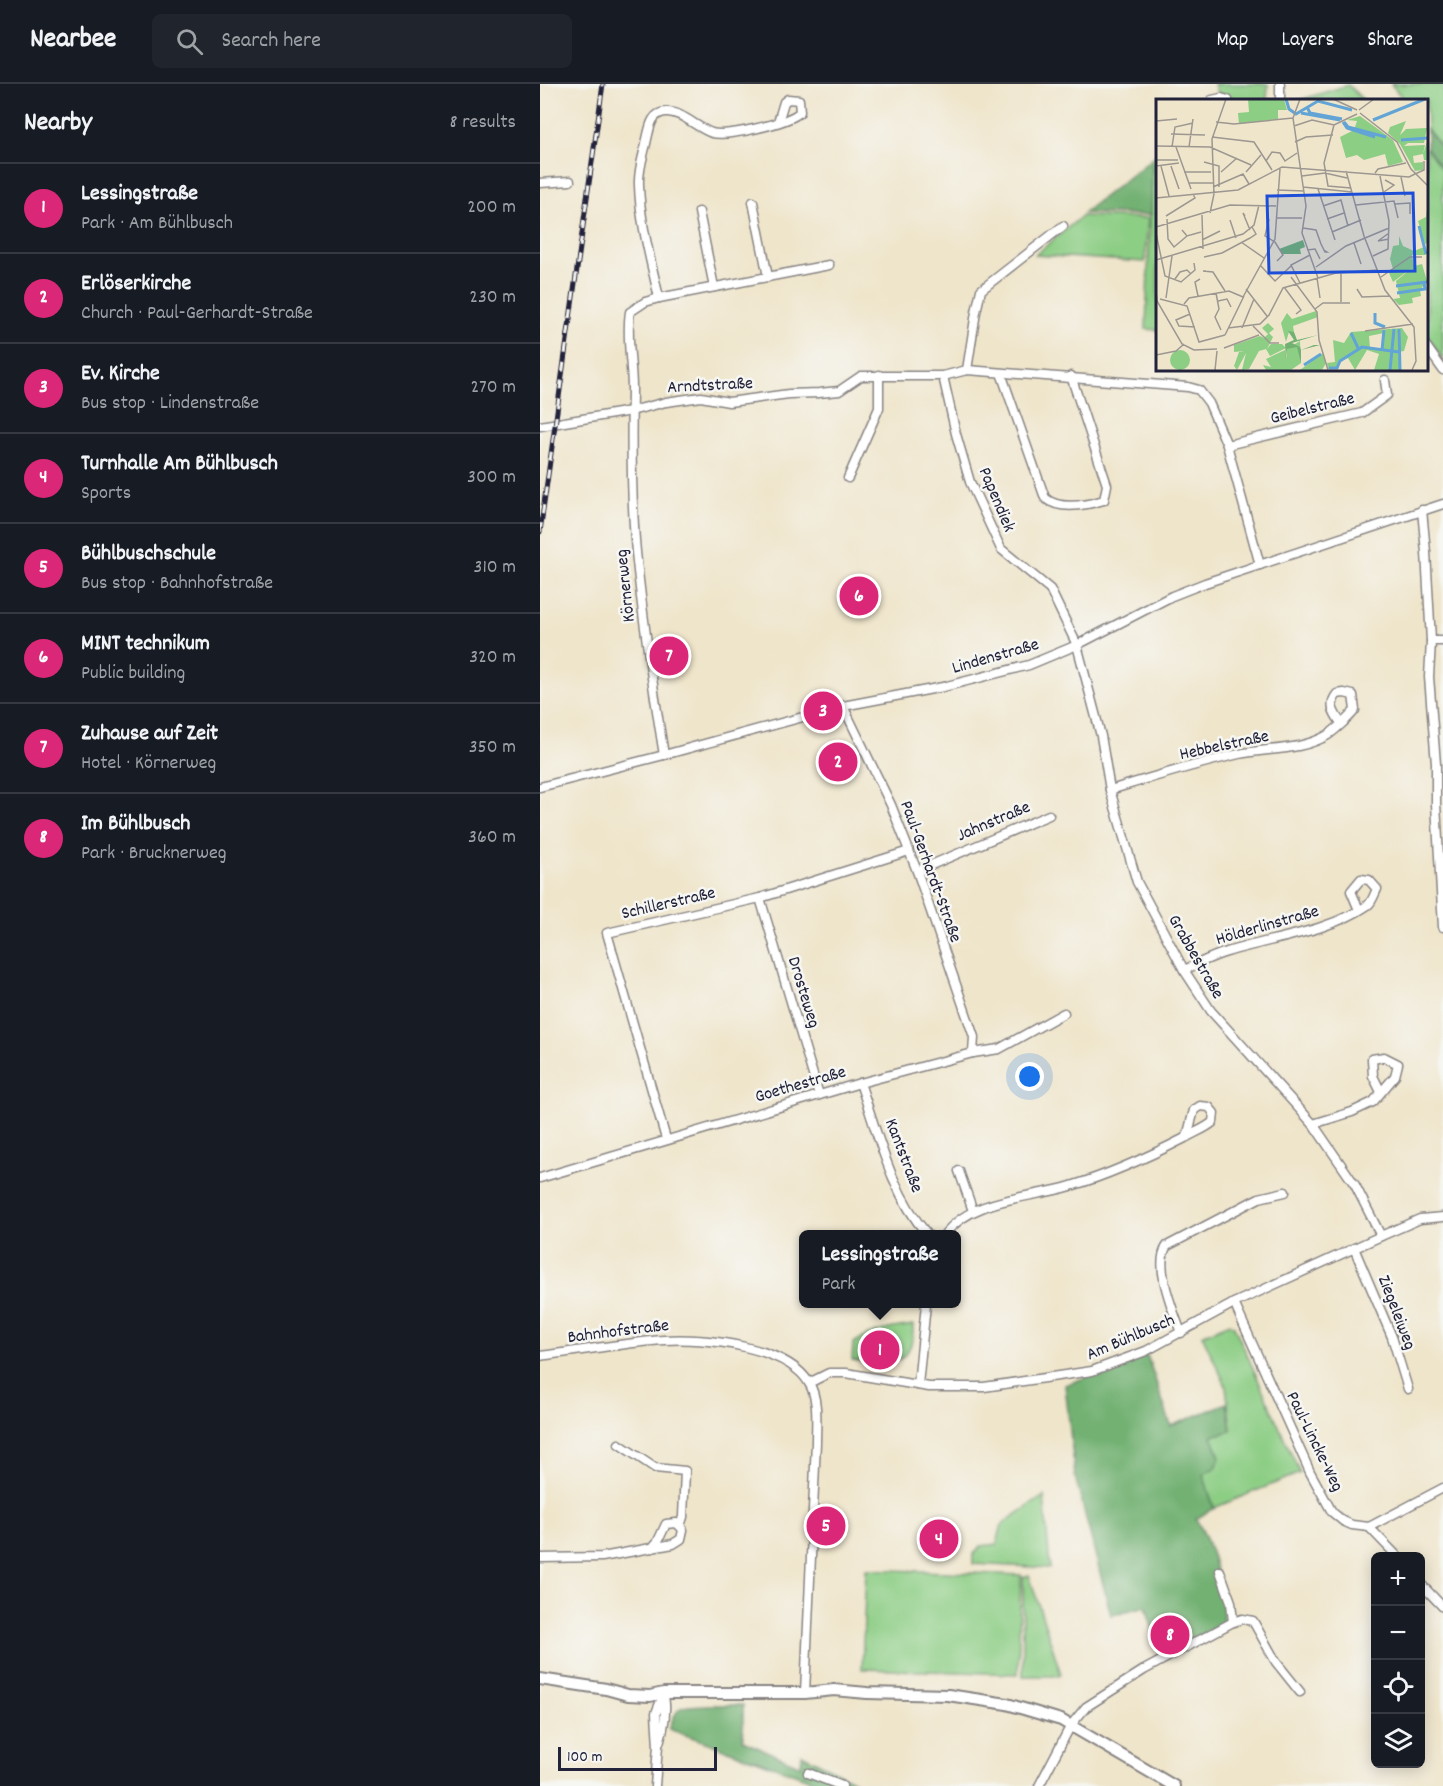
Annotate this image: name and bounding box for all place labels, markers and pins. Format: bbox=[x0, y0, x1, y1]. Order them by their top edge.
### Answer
pin: 6 bbox=[840, 574, 878, 618]
pin: 7 bbox=[650, 634, 688, 678]
pin: 3 bbox=[804, 688, 842, 734]
pin: 2 bbox=[818, 740, 858, 784]
pin: 1 bbox=[860, 1328, 900, 1372]
pin: 5 bbox=[806, 1504, 846, 1548]
pin: 4 bbox=[920, 1516, 958, 1562]
pin: 8 bbox=[1150, 1612, 1190, 1658]

